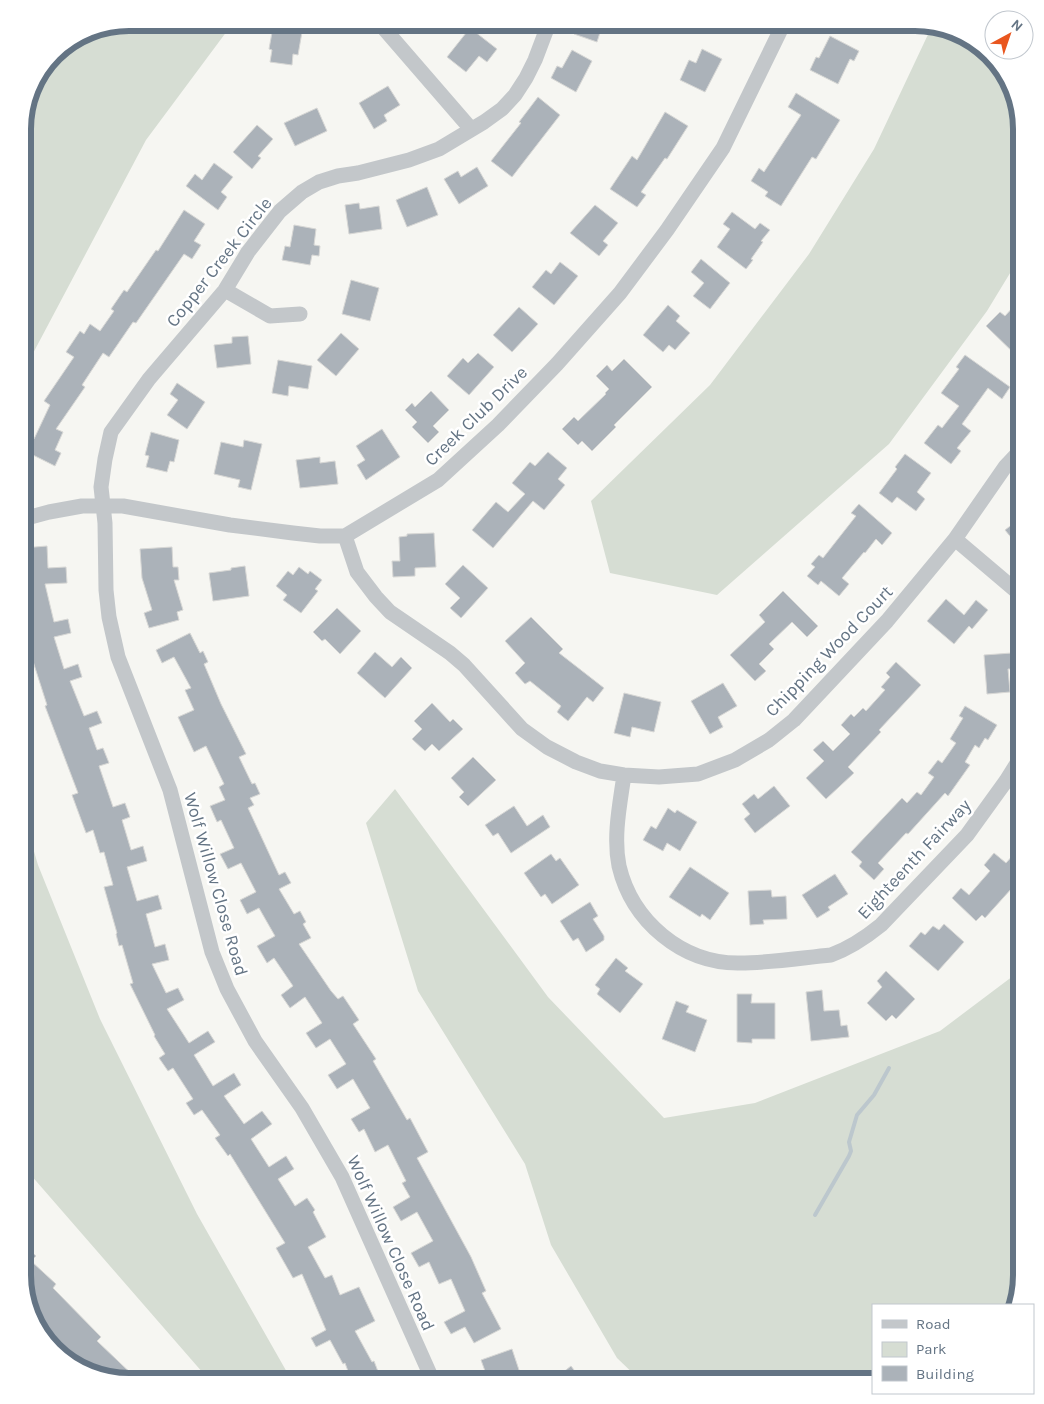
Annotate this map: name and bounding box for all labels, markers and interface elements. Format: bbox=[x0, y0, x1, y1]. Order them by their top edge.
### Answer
north arrow bbox=[984, 10, 1034, 60]
text: N bbox=[1008, 16, 1026, 35]
street label: Copper Creek Circle bbox=[161, 193, 277, 331]
street label: Creek Club Drive bbox=[420, 361, 532, 471]
street label: Chipping Wood Court bbox=[761, 581, 898, 721]
street label: Wolf Willow Close Road bbox=[179, 790, 253, 978]
street label: Eighteenth Fairway bbox=[853, 794, 976, 924]
street label: Wolf Willow Close Road bbox=[342, 1152, 440, 1334]
legend bbox=[872, 1304, 1034, 1394]
text: Road bbox=[916, 1315, 951, 1333]
text: Park bbox=[916, 1340, 946, 1358]
text: Building bbox=[916, 1365, 974, 1383]

